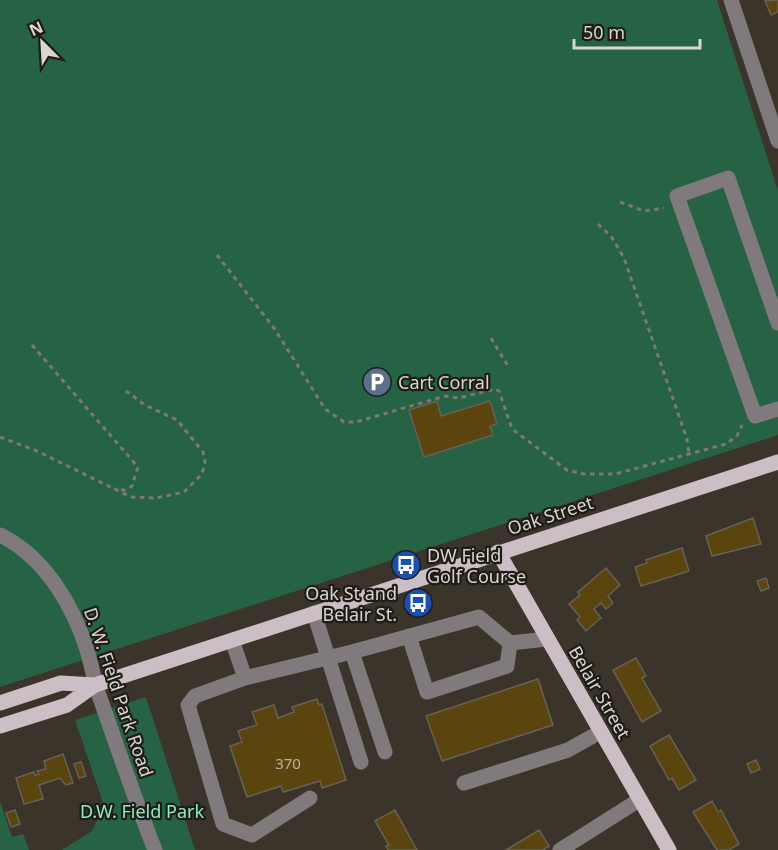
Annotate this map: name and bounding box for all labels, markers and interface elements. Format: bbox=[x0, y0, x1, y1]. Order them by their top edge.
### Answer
north arrow bbox=[12, 12, 72, 72]
scale bar bbox=[574, 12, 700, 50]
text: N bbox=[25, 16, 46, 41]
text: 50 m bbox=[583, 20, 625, 44]
parking icon: Cart Corral bbox=[361, 366, 393, 398]
place label: Cart Corral bbox=[398, 370, 490, 394]
street label: Oak Street bbox=[504, 490, 596, 540]
place label: DW Field Golf Course bbox=[427, 543, 526, 588]
bus stop icon: DW Field Golf Course bbox=[390, 549, 422, 581]
place label: Oak St and Belair St. bbox=[305, 581, 397, 626]
bus stop icon: Oak St and Belair St. bbox=[402, 587, 434, 619]
street label: D. W. Field Park Road bbox=[79, 604, 159, 780]
street label: Belair Street bbox=[564, 641, 637, 743]
house number: 370 bbox=[275, 753, 301, 773]
park label: D.W. Field Park bbox=[80, 799, 204, 823]

